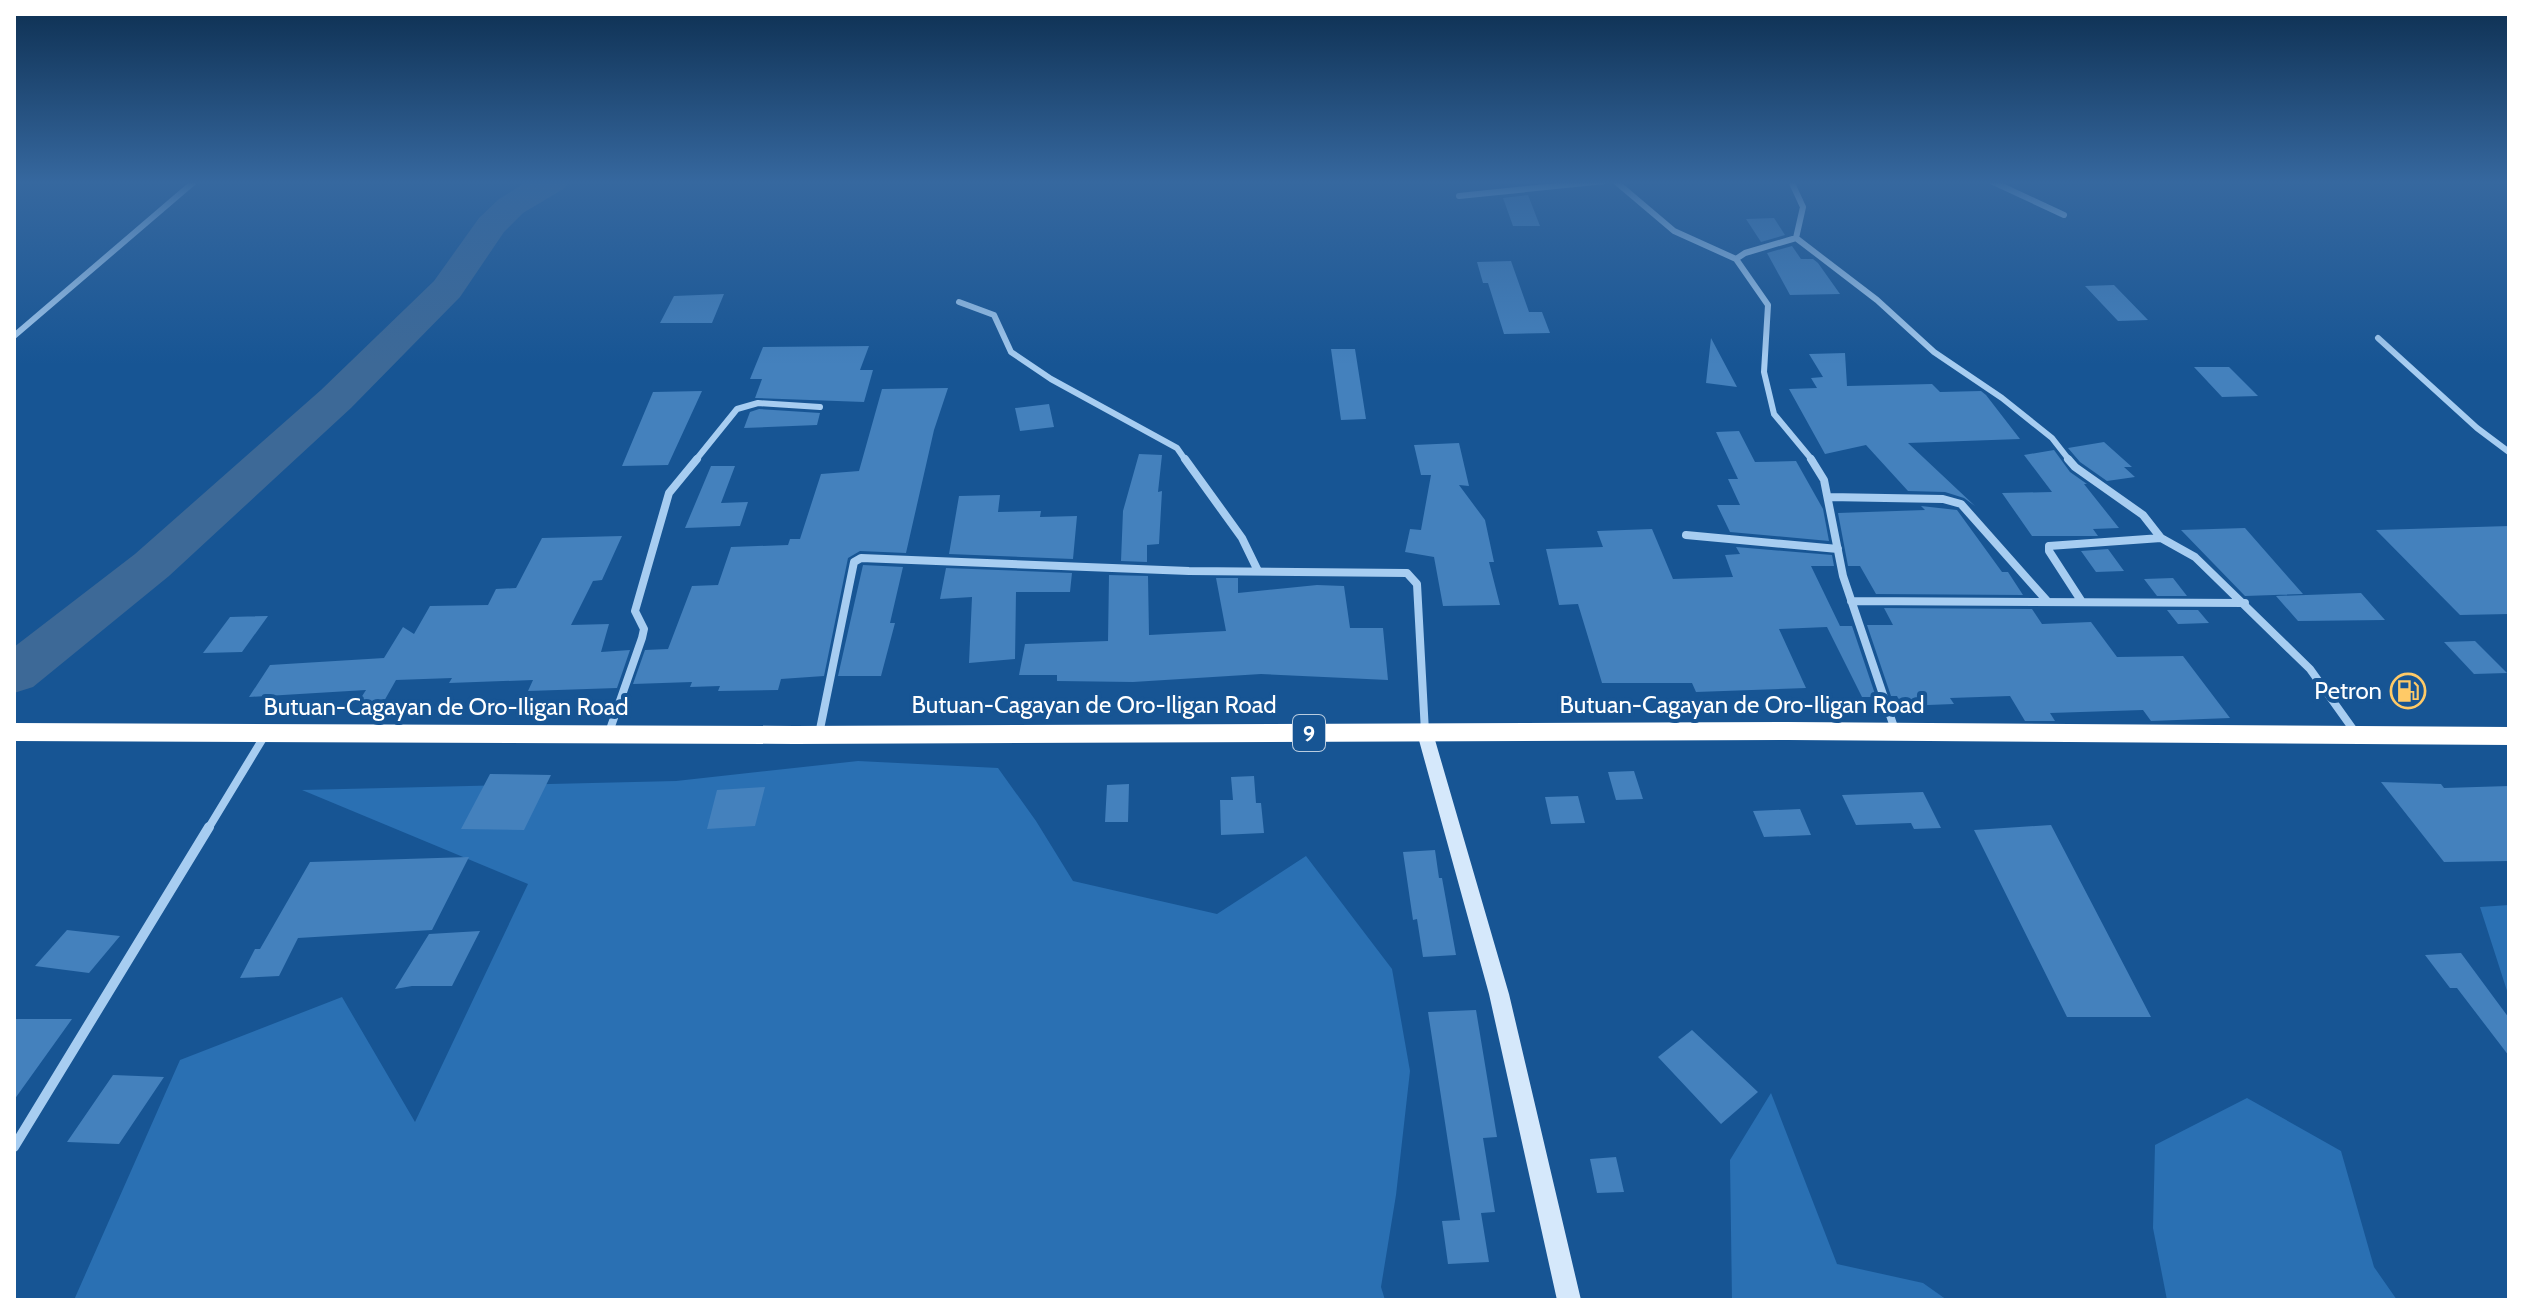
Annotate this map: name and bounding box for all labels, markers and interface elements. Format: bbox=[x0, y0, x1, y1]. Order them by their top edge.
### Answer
fuel station icon: Petron bbox=[2389, 672, 2427, 710]
place label: Petron bbox=[2314, 676, 2382, 705]
street label: Butuan-Cagayan de Oro-Iligan Road bbox=[911, 690, 1277, 719]
street label: Butuan-Cagayan de Oro-Iligan Road bbox=[1559, 690, 1925, 719]
street label: Butuan-Cagayan de Oro-Iligan Road bbox=[263, 692, 629, 721]
road number: 9 bbox=[1293, 715, 1325, 751]

